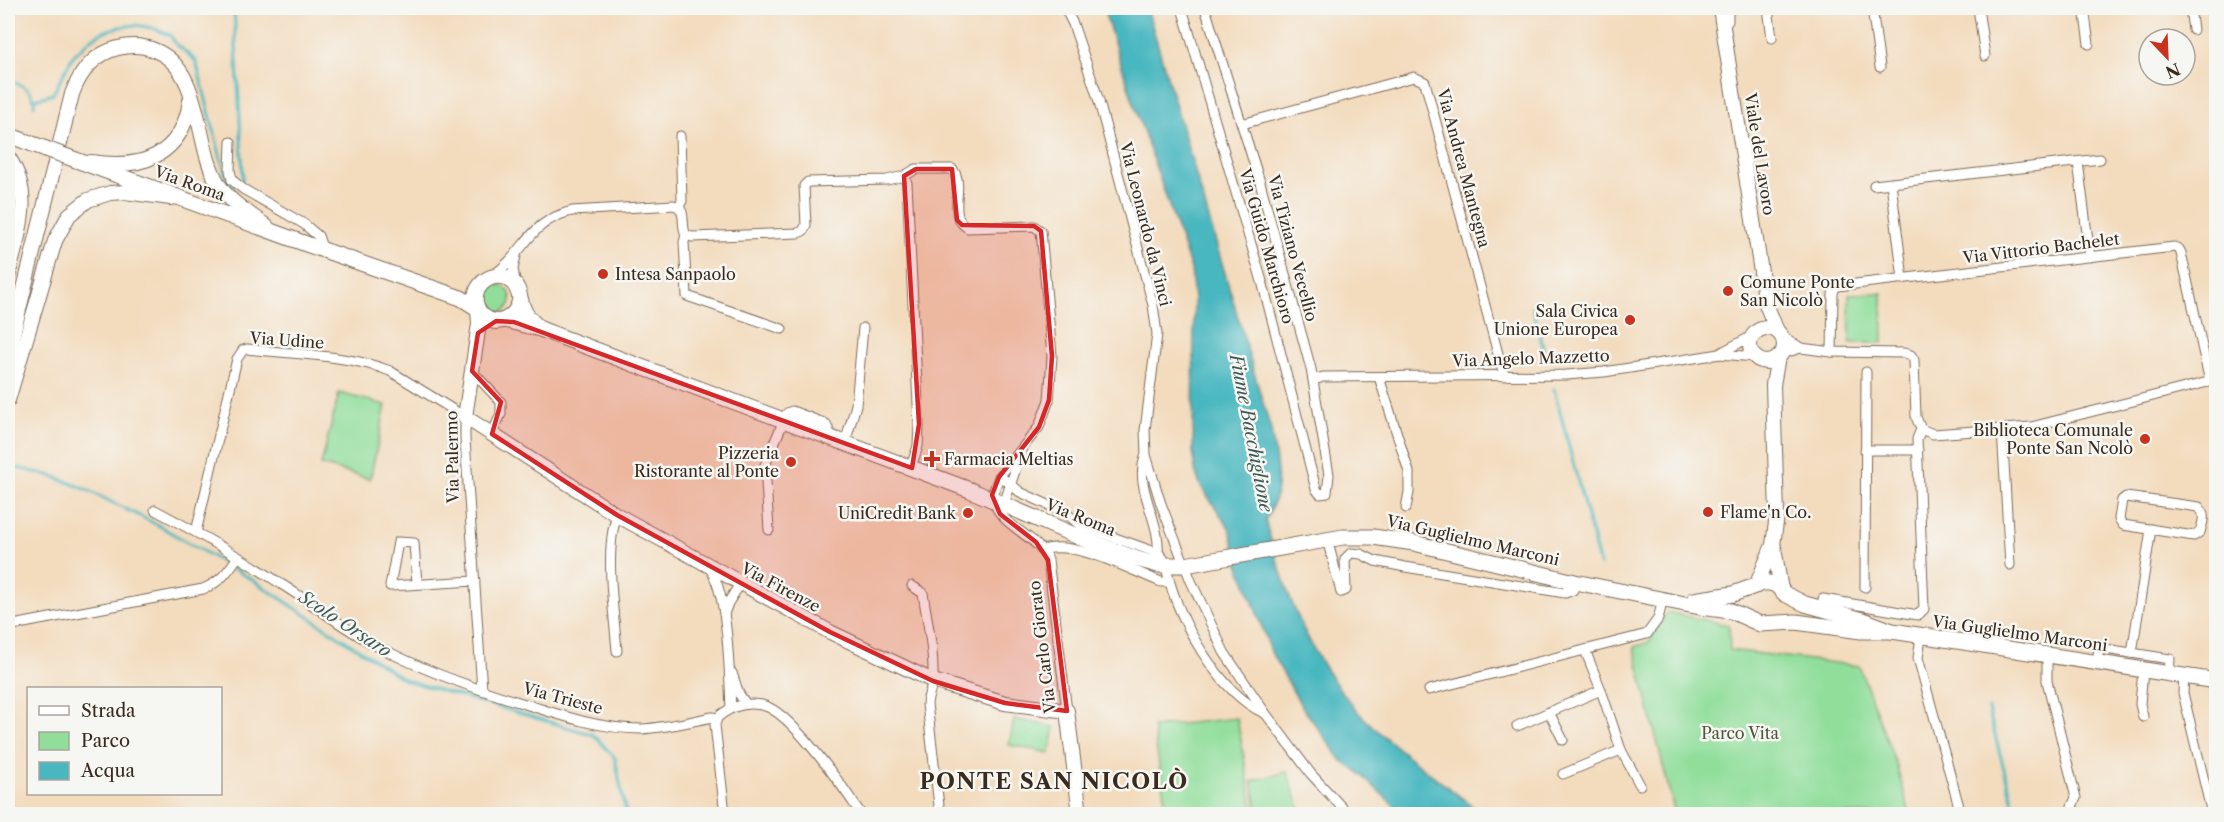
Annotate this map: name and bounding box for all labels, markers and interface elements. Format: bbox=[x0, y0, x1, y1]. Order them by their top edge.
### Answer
north arrow bbox=[2137, 27, 2197, 87]
text: N bbox=[2162, 59, 2183, 83]
street label: Via Andrea Mantegna bbox=[1433, 85, 1495, 250]
street label: Viale del Lavoro bbox=[1740, 90, 1780, 217]
street label: Via Leonardo da Vinci bbox=[1116, 139, 1176, 308]
street label: Via Roma bbox=[151, 161, 229, 205]
street label: Via Guido Marchioro bbox=[1235, 165, 1299, 326]
street label: Via Tiziano Vecellio bbox=[1264, 172, 1322, 324]
street label: Via Vittorio Bachelet bbox=[1960, 228, 2121, 268]
place label: Intesa Sanpaolo bbox=[615, 264, 736, 284]
marker: Intesa Sanpaolo bbox=[596, 267, 610, 281]
place label: Comune Ponte San Nicolò bbox=[1740, 272, 1855, 310]
marker: Comune Ponte San Nicolò bbox=[1721, 284, 1735, 298]
place label: Sala Civica Unione Europea bbox=[1494, 301, 1619, 339]
marker: Sala Civica Unione Europea bbox=[1623, 313, 1637, 327]
street label: Via Udine bbox=[248, 327, 325, 353]
street label: Via Angelo Mazzetto bbox=[1451, 345, 1610, 371]
water label: Fiume Bacchiglione bbox=[1225, 350, 1277, 515]
street label: Via Palermo bbox=[441, 410, 463, 505]
place label: Biblioteca Comunale Ponte San Ncolò bbox=[1973, 420, 2133, 458]
marker: Biblioteca Comunale Ponte San Ncolò bbox=[2138, 432, 2152, 446]
place label: Pizzeria Ristorante al Ponte bbox=[634, 443, 780, 481]
place label: Farmacia Meltias bbox=[944, 449, 1074, 469]
marker: Farmacia Meltias bbox=[925, 452, 939, 466]
marker: Pizzeria Ristorante al Ponte bbox=[784, 455, 798, 469]
street label: Via Roma bbox=[1042, 494, 1119, 540]
place label: Flame'n Co. bbox=[1720, 502, 1811, 522]
place label: UniCredit Bank bbox=[838, 503, 957, 523]
marker: Flame'n Co. bbox=[1701, 505, 1715, 519]
marker: UniCredit Bank bbox=[961, 506, 975, 520]
street label: Via Guglielmo Marconi bbox=[1384, 510, 1561, 570]
street label: Via Firenze bbox=[737, 557, 824, 616]
street label: Via Carlo Giorato bbox=[1024, 579, 1060, 715]
water label: Scolo Orsaro bbox=[294, 585, 395, 662]
street label: Via Guglielmo Marconi bbox=[1930, 611, 2109, 655]
street label: Via Trieste bbox=[520, 678, 605, 718]
legend bbox=[27, 687, 222, 795]
text: Strada bbox=[81, 700, 136, 722]
park label: Parco Vita bbox=[1701, 723, 1779, 743]
text: Parco bbox=[81, 730, 130, 752]
text: Acqua bbox=[80, 760, 135, 782]
district label: PONTE SAN NICOLÒ bbox=[919, 767, 1189, 795]

